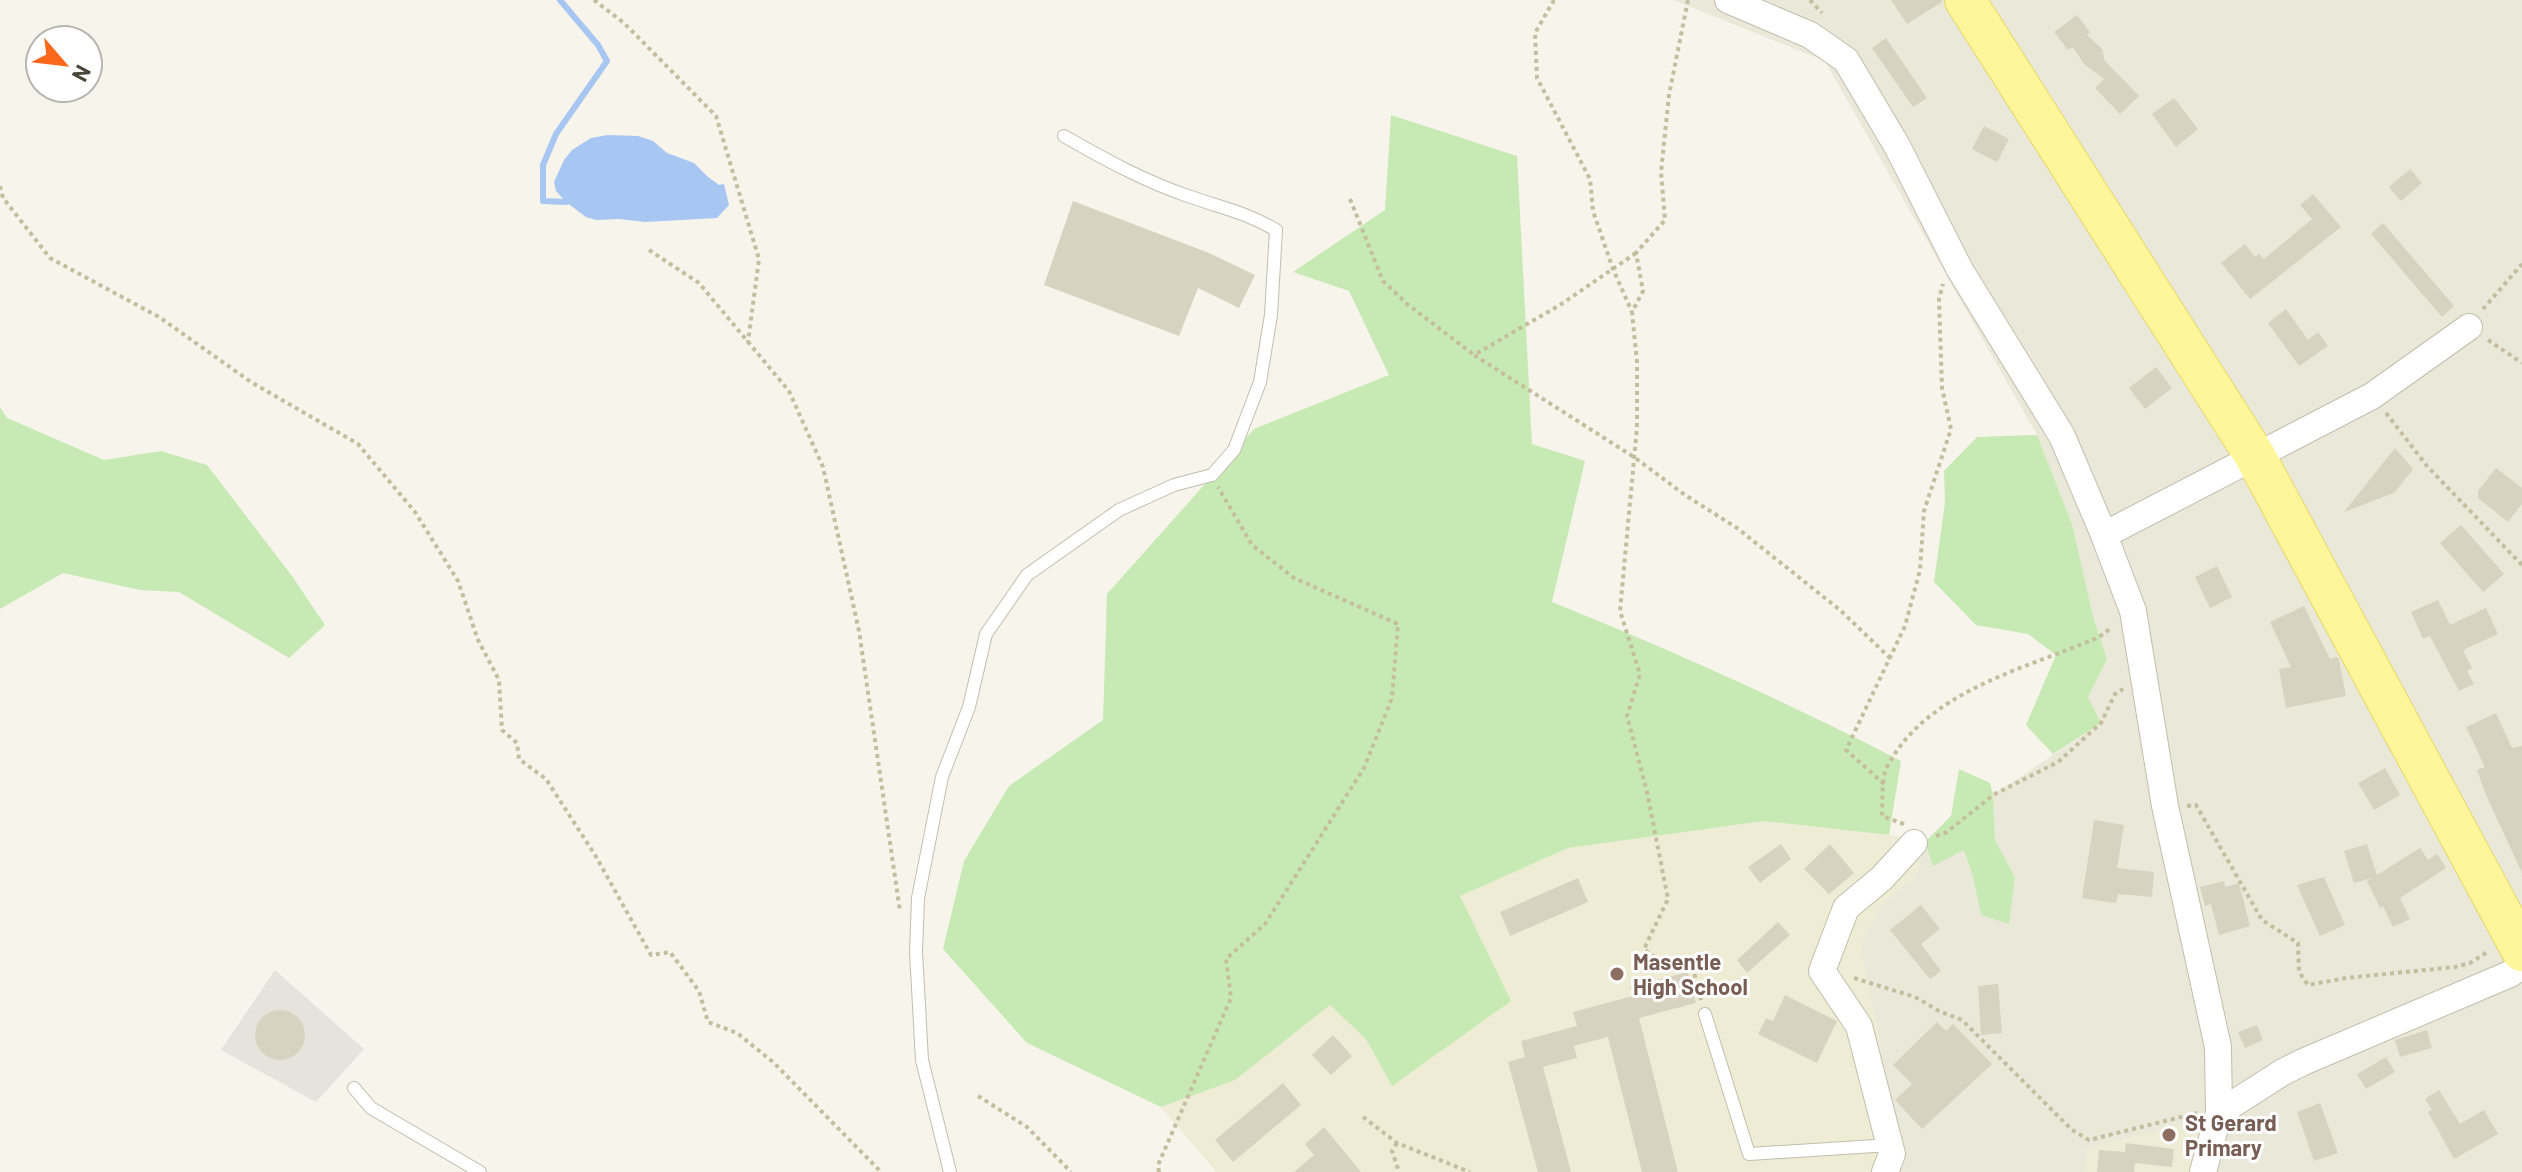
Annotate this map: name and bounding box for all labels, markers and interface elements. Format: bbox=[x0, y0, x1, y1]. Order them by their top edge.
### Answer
north arrow bbox=[24, 24, 104, 104]
text: N bbox=[68, 61, 97, 86]
place label: Masentle High School bbox=[1633, 948, 1748, 999]
marker: Masentle High School bbox=[1608, 965, 1626, 983]
place label: St Gerard Primary bbox=[2185, 1109, 2277, 1160]
marker: St Gerard Primary bbox=[2160, 1126, 2178, 1144]

